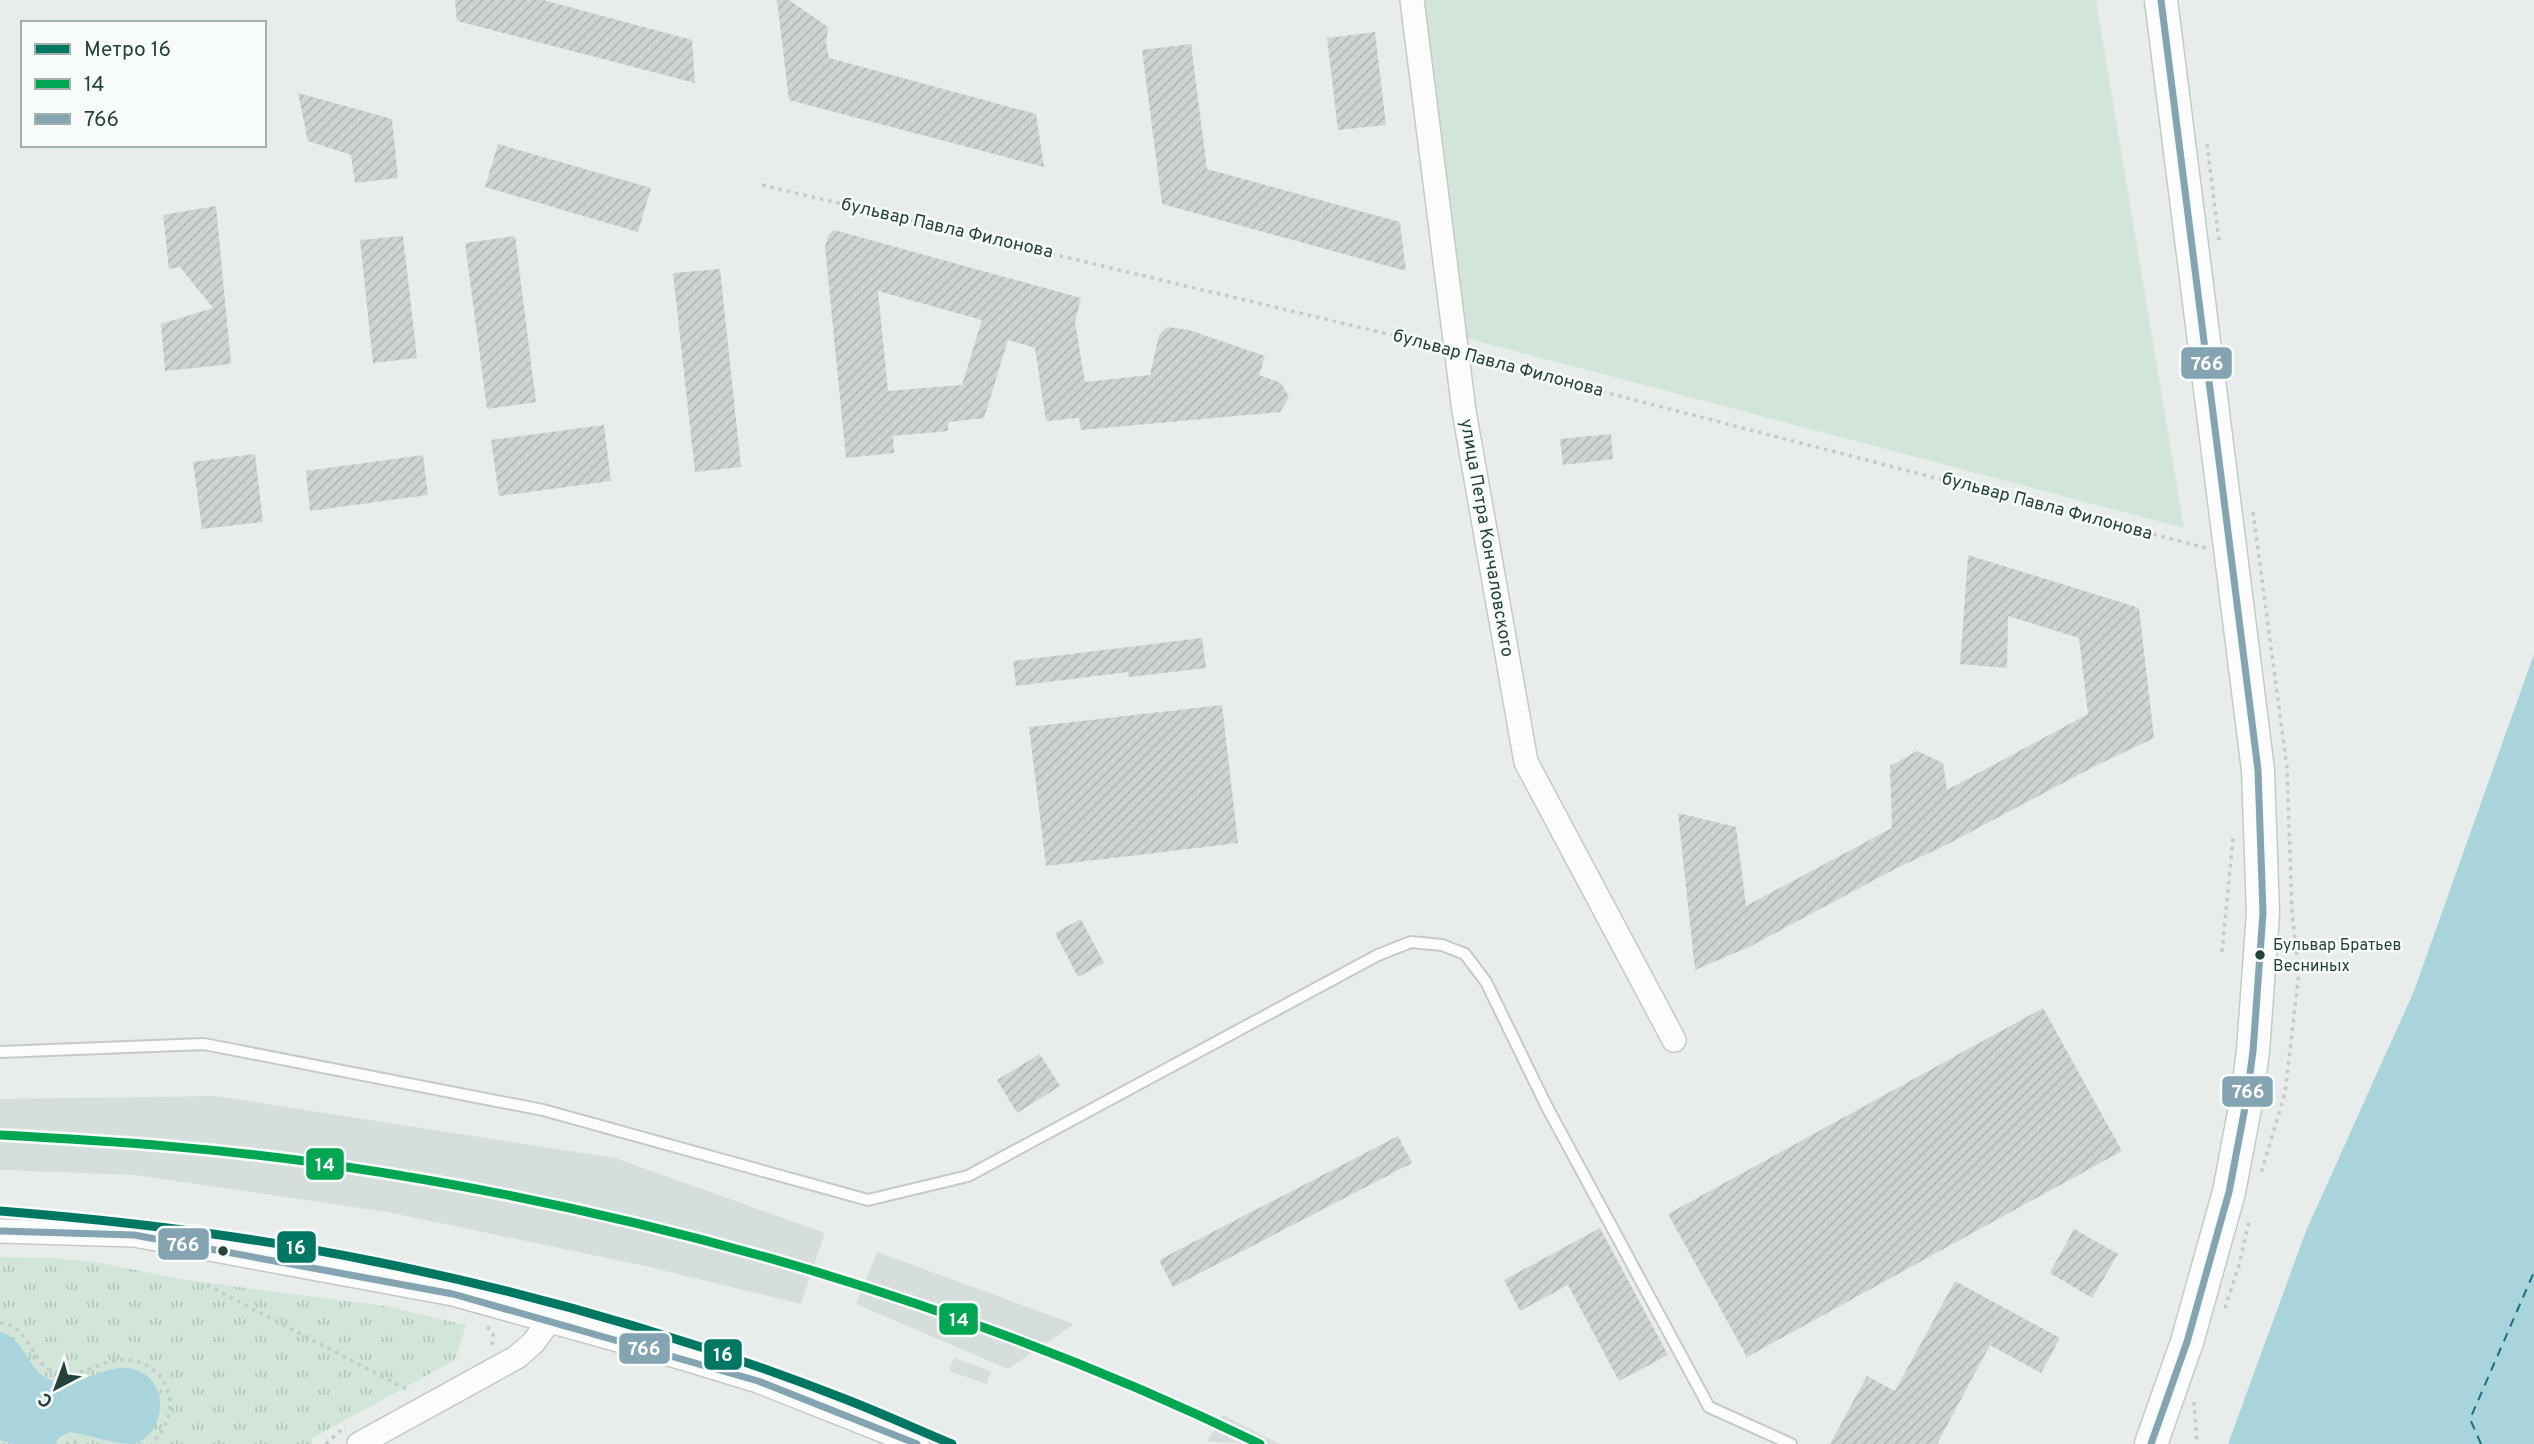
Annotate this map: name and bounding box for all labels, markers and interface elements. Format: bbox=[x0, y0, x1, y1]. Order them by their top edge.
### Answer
legend bbox=[21, 21, 266, 147]
text: Метро 16 bbox=[84, 37, 171, 64]
text: 14 bbox=[84, 72, 104, 99]
text: 766 bbox=[84, 107, 119, 134]
street label: бульвар Павла Филонова bbox=[839, 193, 1055, 265]
street label: бульвар Павла Филонова bbox=[1390, 325, 1606, 403]
line badge: 766 bbox=[2180, 346, 2233, 380]
text: 766 bbox=[2191, 353, 2223, 377]
street label: улица Петра Кончаловского bbox=[1454, 417, 1518, 659]
street label: бульвар Павла Филонова bbox=[1939, 468, 2155, 546]
place label: Бульвар Братьев Весниных bbox=[2273, 936, 2401, 977]
marker: Бульвар Братьев Весниных bbox=[2253, 948, 2267, 962]
line badge: 766 bbox=[2221, 1075, 2274, 1108]
text: 766 bbox=[2232, 1081, 2264, 1105]
line badge: 14 bbox=[305, 1147, 345, 1181]
text: 14 bbox=[315, 1154, 335, 1178]
line badge: 766 bbox=[157, 1227, 210, 1261]
line badge: 16 bbox=[276, 1230, 317, 1264]
text: 766 bbox=[167, 1234, 199, 1258]
text: 16 bbox=[286, 1237, 306, 1261]
unlabelled marker bbox=[216, 1244, 230, 1258]
line badge: 14 bbox=[938, 1302, 979, 1336]
text: 14 bbox=[949, 1309, 969, 1333]
line badge: 766 bbox=[618, 1332, 671, 1365]
text: 766 bbox=[628, 1338, 660, 1362]
line badge: 16 bbox=[703, 1338, 743, 1371]
text: 16 bbox=[713, 1344, 733, 1368]
north arrow bbox=[21, 1353, 91, 1423]
text: С bbox=[34, 1386, 59, 1412]

